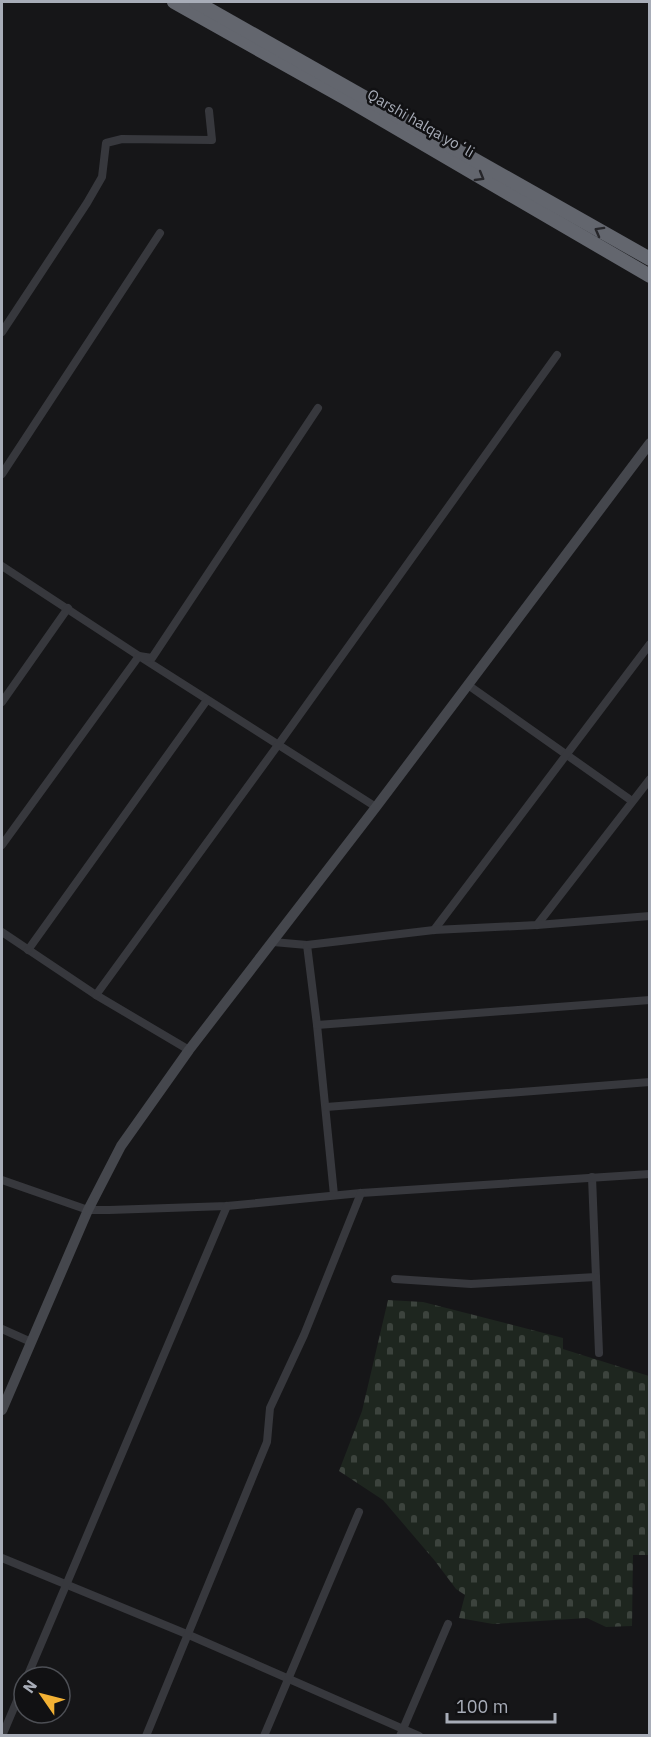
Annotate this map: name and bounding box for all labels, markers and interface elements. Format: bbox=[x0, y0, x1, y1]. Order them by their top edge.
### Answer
street label: Qarshi halqa yoʻli bbox=[364, 85, 478, 161]
one-way arrow bbox=[474, 170, 484, 181]
one-way arrow bbox=[594, 226, 605, 238]
north arrow bbox=[12, 1665, 72, 1725]
text: N bbox=[18, 1676, 41, 1697]
scale bar bbox=[447, 1686, 555, 1724]
text: 100 m bbox=[456, 1695, 508, 1718]

